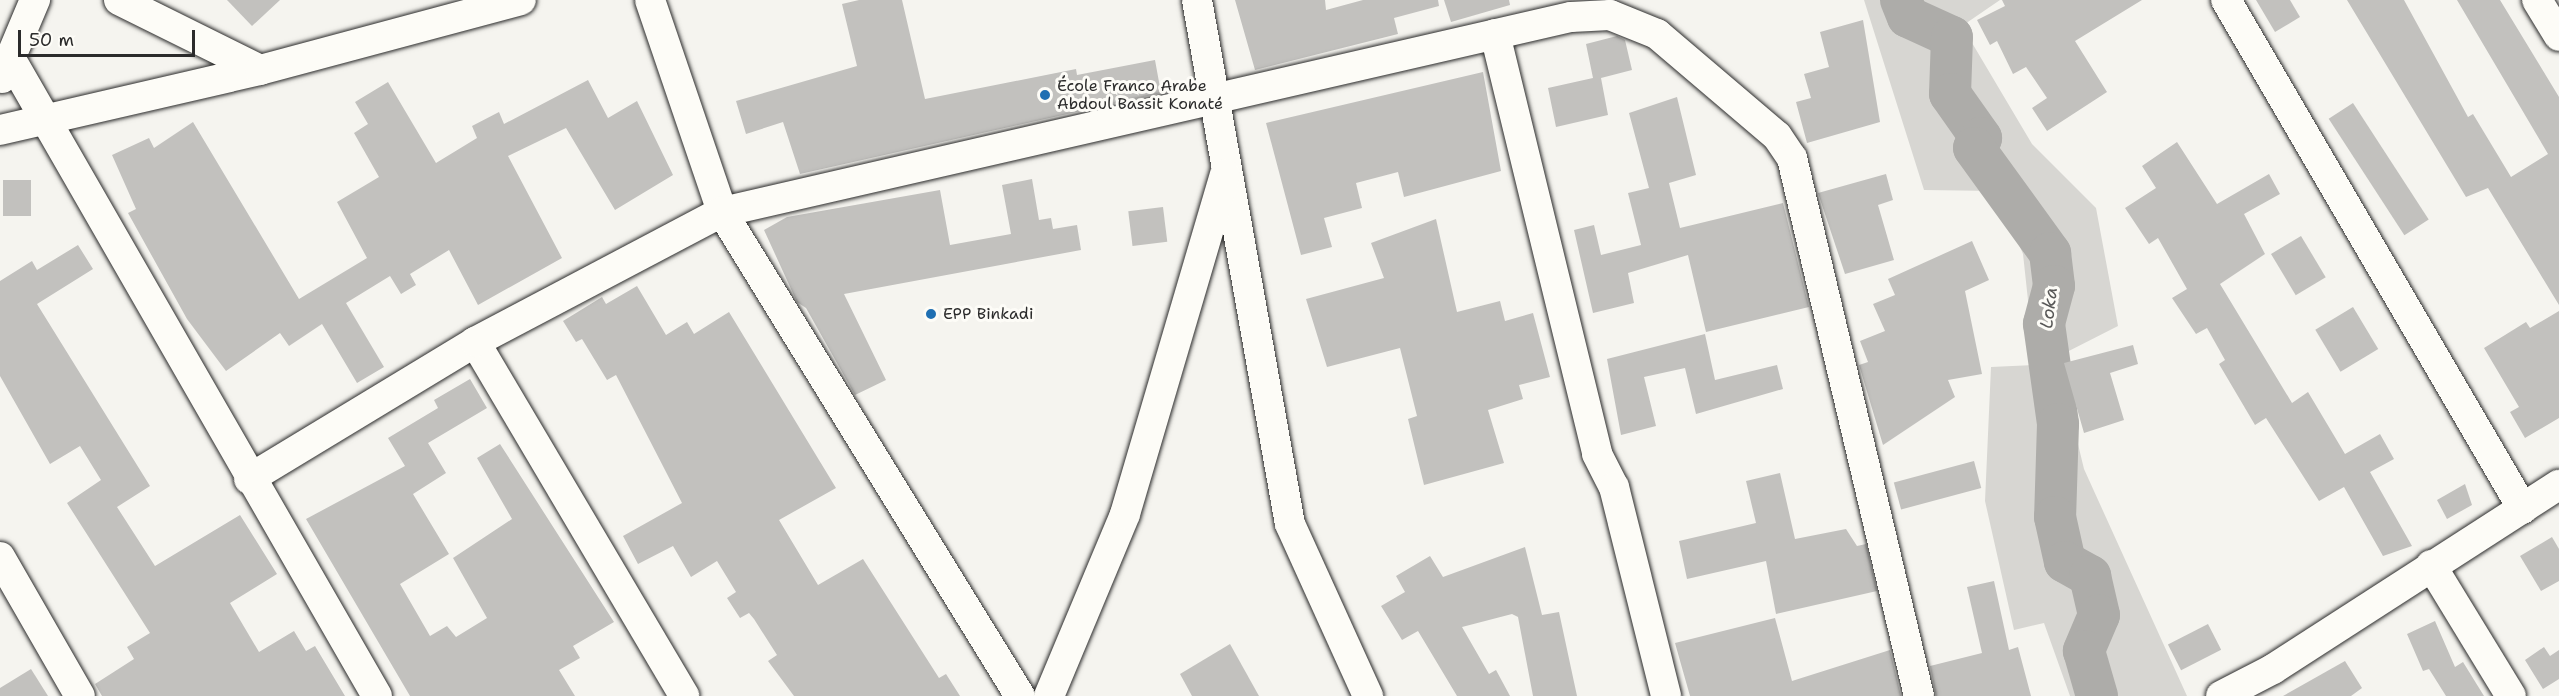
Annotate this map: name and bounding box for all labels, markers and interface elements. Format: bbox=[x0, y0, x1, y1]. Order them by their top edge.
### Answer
scale bar bbox=[21, 18, 198, 56]
text: 50 m bbox=[29, 28, 74, 52]
place label: École Franco Arabe Abdoul Bassit Konaté bbox=[1057, 76, 1223, 114]
marker: École Franco Arabe Abdoul Bassit Konaté bbox=[1038, 88, 1052, 102]
water label: Loka bbox=[2036, 286, 2062, 330]
place label: EPP Binkadi bbox=[943, 304, 1033, 324]
marker: EPP Binkadi bbox=[924, 307, 938, 321]

